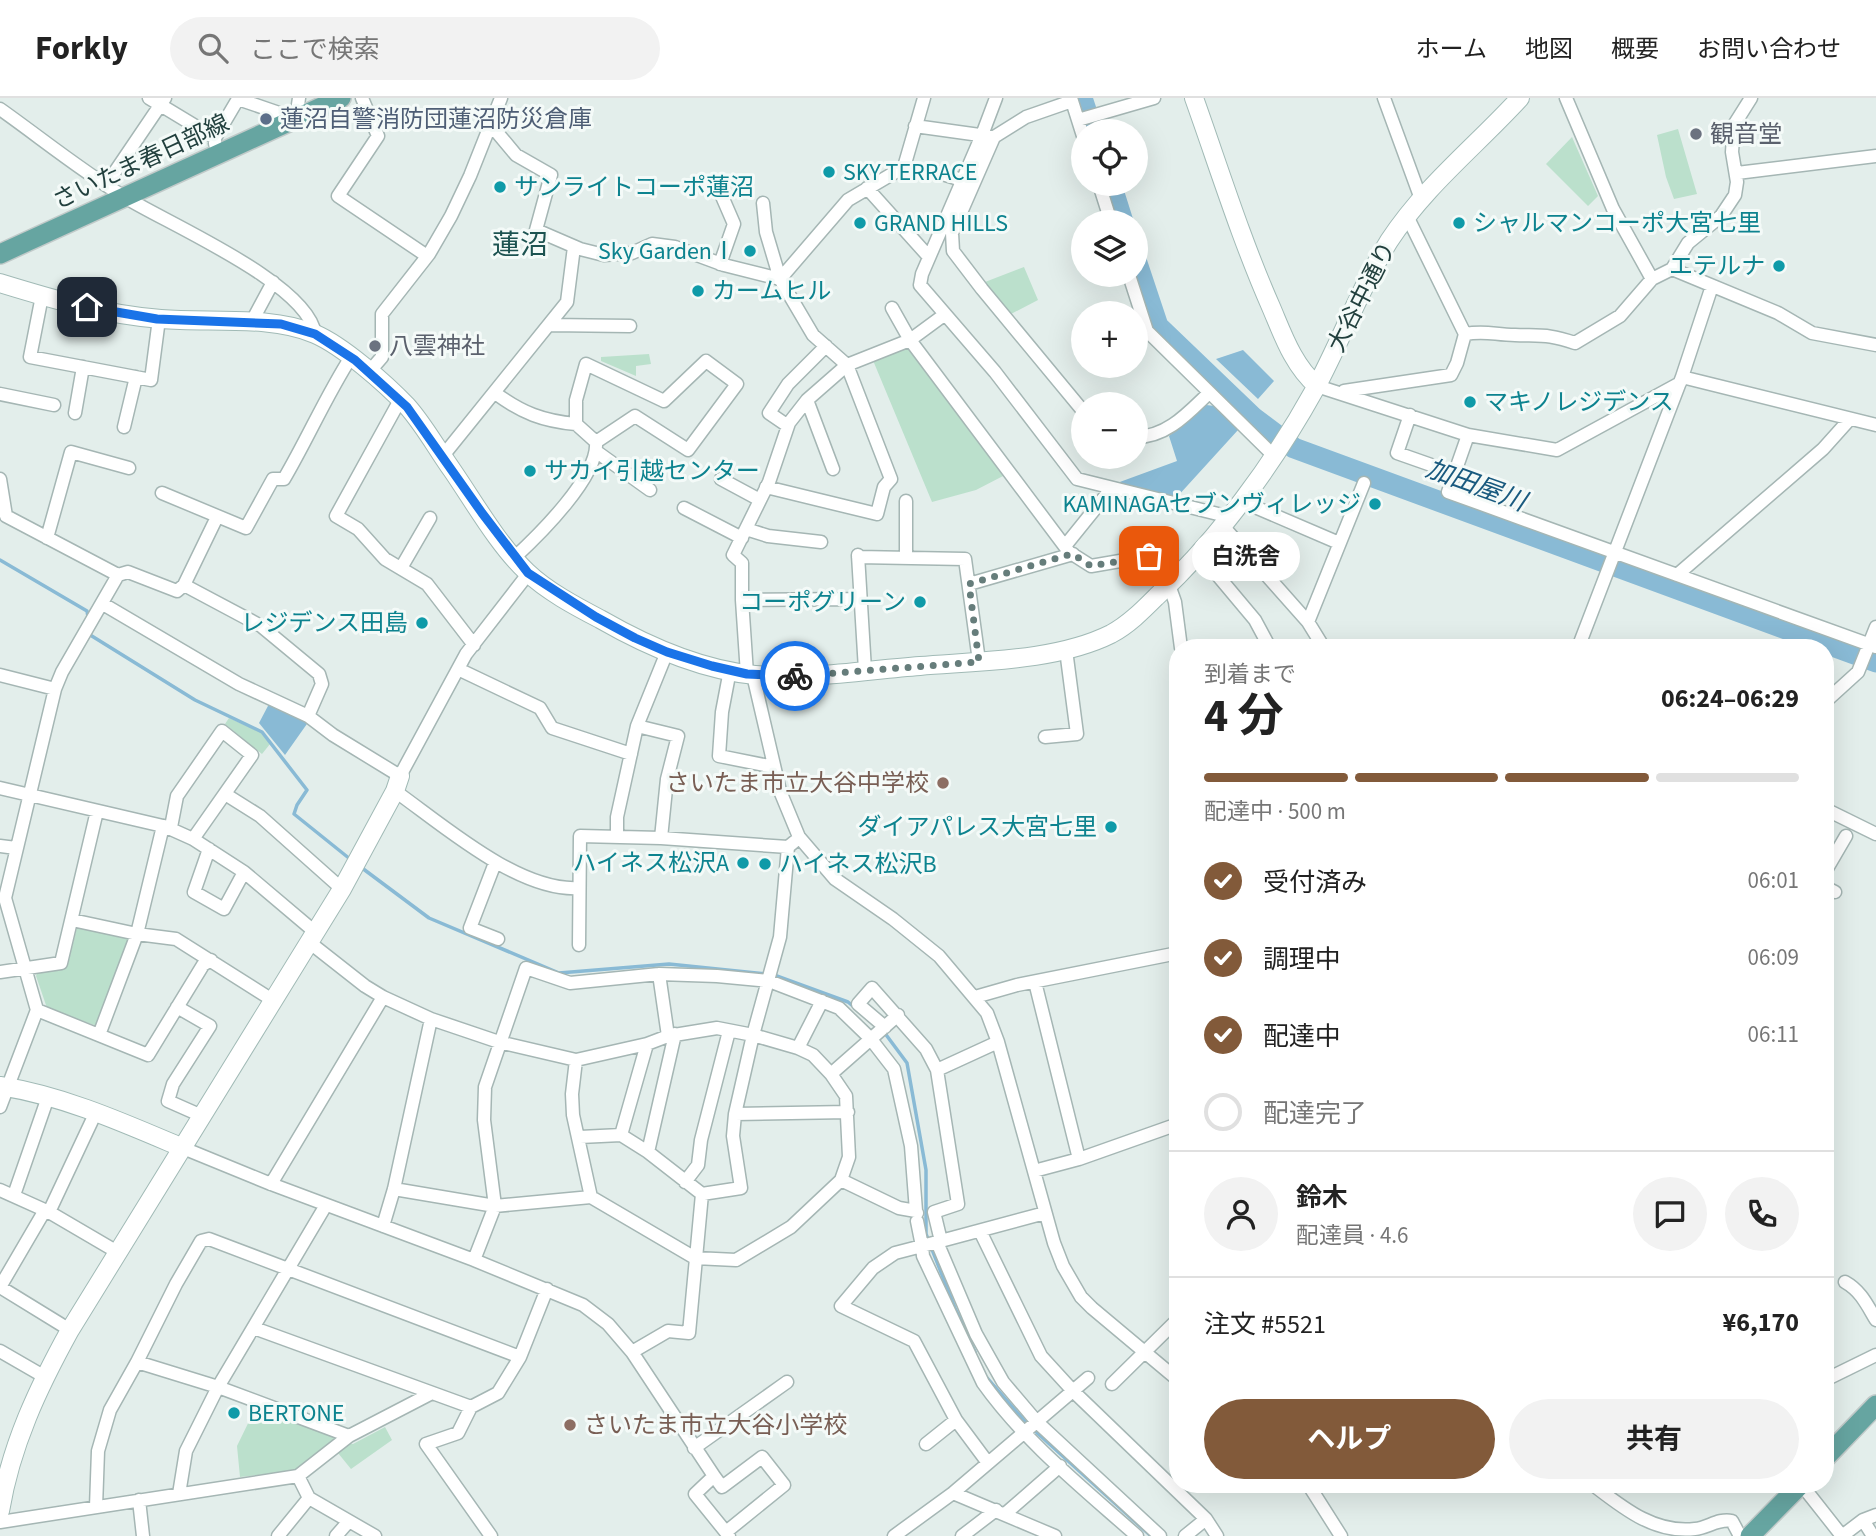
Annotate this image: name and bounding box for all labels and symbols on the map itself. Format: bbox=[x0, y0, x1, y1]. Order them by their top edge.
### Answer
place label: 蓮沼自警消防団蓮沼防災倉庫 bbox=[280, 102, 592, 137]
street label: さいたま春日部線 bbox=[47, 106, 235, 218]
marker: 蓮沼自警消防団蓮沼防災倉庫 bbox=[258, 111, 274, 127]
place label: 観音堂 bbox=[1710, 117, 1782, 152]
marker: 観音堂 bbox=[1688, 126, 1704, 142]
place label: SKY TERRACE bbox=[843, 155, 977, 190]
marker: SKY TERRACE bbox=[821, 164, 837, 180]
place label: サンライトコーポ蓮沼 bbox=[514, 170, 754, 205]
marker: サンライトコーポ蓮沼 bbox=[492, 179, 508, 195]
place label: GRAND HILLS bbox=[874, 206, 1008, 241]
place label: シャルマンコーポ大宮七里 bbox=[1473, 206, 1761, 241]
marker: GRAND HILLS bbox=[852, 215, 868, 231]
marker: シャルマンコーポ大宮七里 bbox=[1451, 215, 1467, 231]
district label: 蓮沼 bbox=[492, 225, 548, 265]
place label: Sky GardenⅠ bbox=[598, 234, 736, 269]
street label: 大谷中通り bbox=[1319, 236, 1405, 358]
marker: Sky GardenⅠ bbox=[742, 243, 758, 259]
place label: エテルナ bbox=[1669, 249, 1765, 284]
marker: エテルナ bbox=[1771, 258, 1787, 274]
place label: カームヒル bbox=[712, 274, 831, 309]
pin bbox=[57, 277, 117, 337]
marker: カームヒル bbox=[690, 283, 706, 299]
place label: 八雲神社 bbox=[389, 329, 485, 364]
marker: 八雲神社 bbox=[367, 338, 383, 354]
place label: マキノレジデンス bbox=[1484, 385, 1674, 420]
marker: マキノレジデンス bbox=[1462, 394, 1478, 410]
water label: 加田屋川 bbox=[1421, 450, 1534, 521]
place label: サカイ引越センター bbox=[544, 454, 760, 489]
marker: サカイ引越センター bbox=[522, 463, 538, 479]
place label: KAMINAGAセブンヴィレッジ bbox=[1062, 487, 1361, 522]
marker: KAMINAGAセブンヴィレッジ bbox=[1367, 496, 1383, 512]
pin bbox=[1119, 526, 1179, 586]
callout: 白洗舎 bbox=[1191, 532, 1300, 580]
place label: コーポグリーン bbox=[739, 585, 906, 620]
marker: コーポグリーン bbox=[912, 594, 928, 610]
place label: レジデンス田島 bbox=[240, 606, 408, 641]
marker: レジデンス田島 bbox=[414, 615, 430, 631]
courier bbox=[760, 641, 830, 711]
place label: さいたま市立大谷中学校 bbox=[666, 766, 929, 801]
marker: さいたま市立大谷中学校 bbox=[935, 775, 951, 791]
place label: ダイアパレス大宮七里 bbox=[857, 810, 1097, 845]
marker: ダイアパレス大宮七里 bbox=[1103, 819, 1119, 835]
place label: ハイネス松沢A bbox=[572, 846, 729, 881]
place label: ハイネス松沢B bbox=[779, 847, 937, 882]
marker: ハイネス松沢A bbox=[735, 855, 751, 871]
marker: ハイネス松沢B bbox=[757, 856, 773, 872]
place label: BERTONE bbox=[248, 1396, 345, 1431]
marker: BERTONE bbox=[226, 1405, 242, 1421]
place label: さいたま市立大谷小学校 bbox=[584, 1408, 847, 1443]
marker: さいたま市立大谷小学校 bbox=[562, 1417, 578, 1433]

